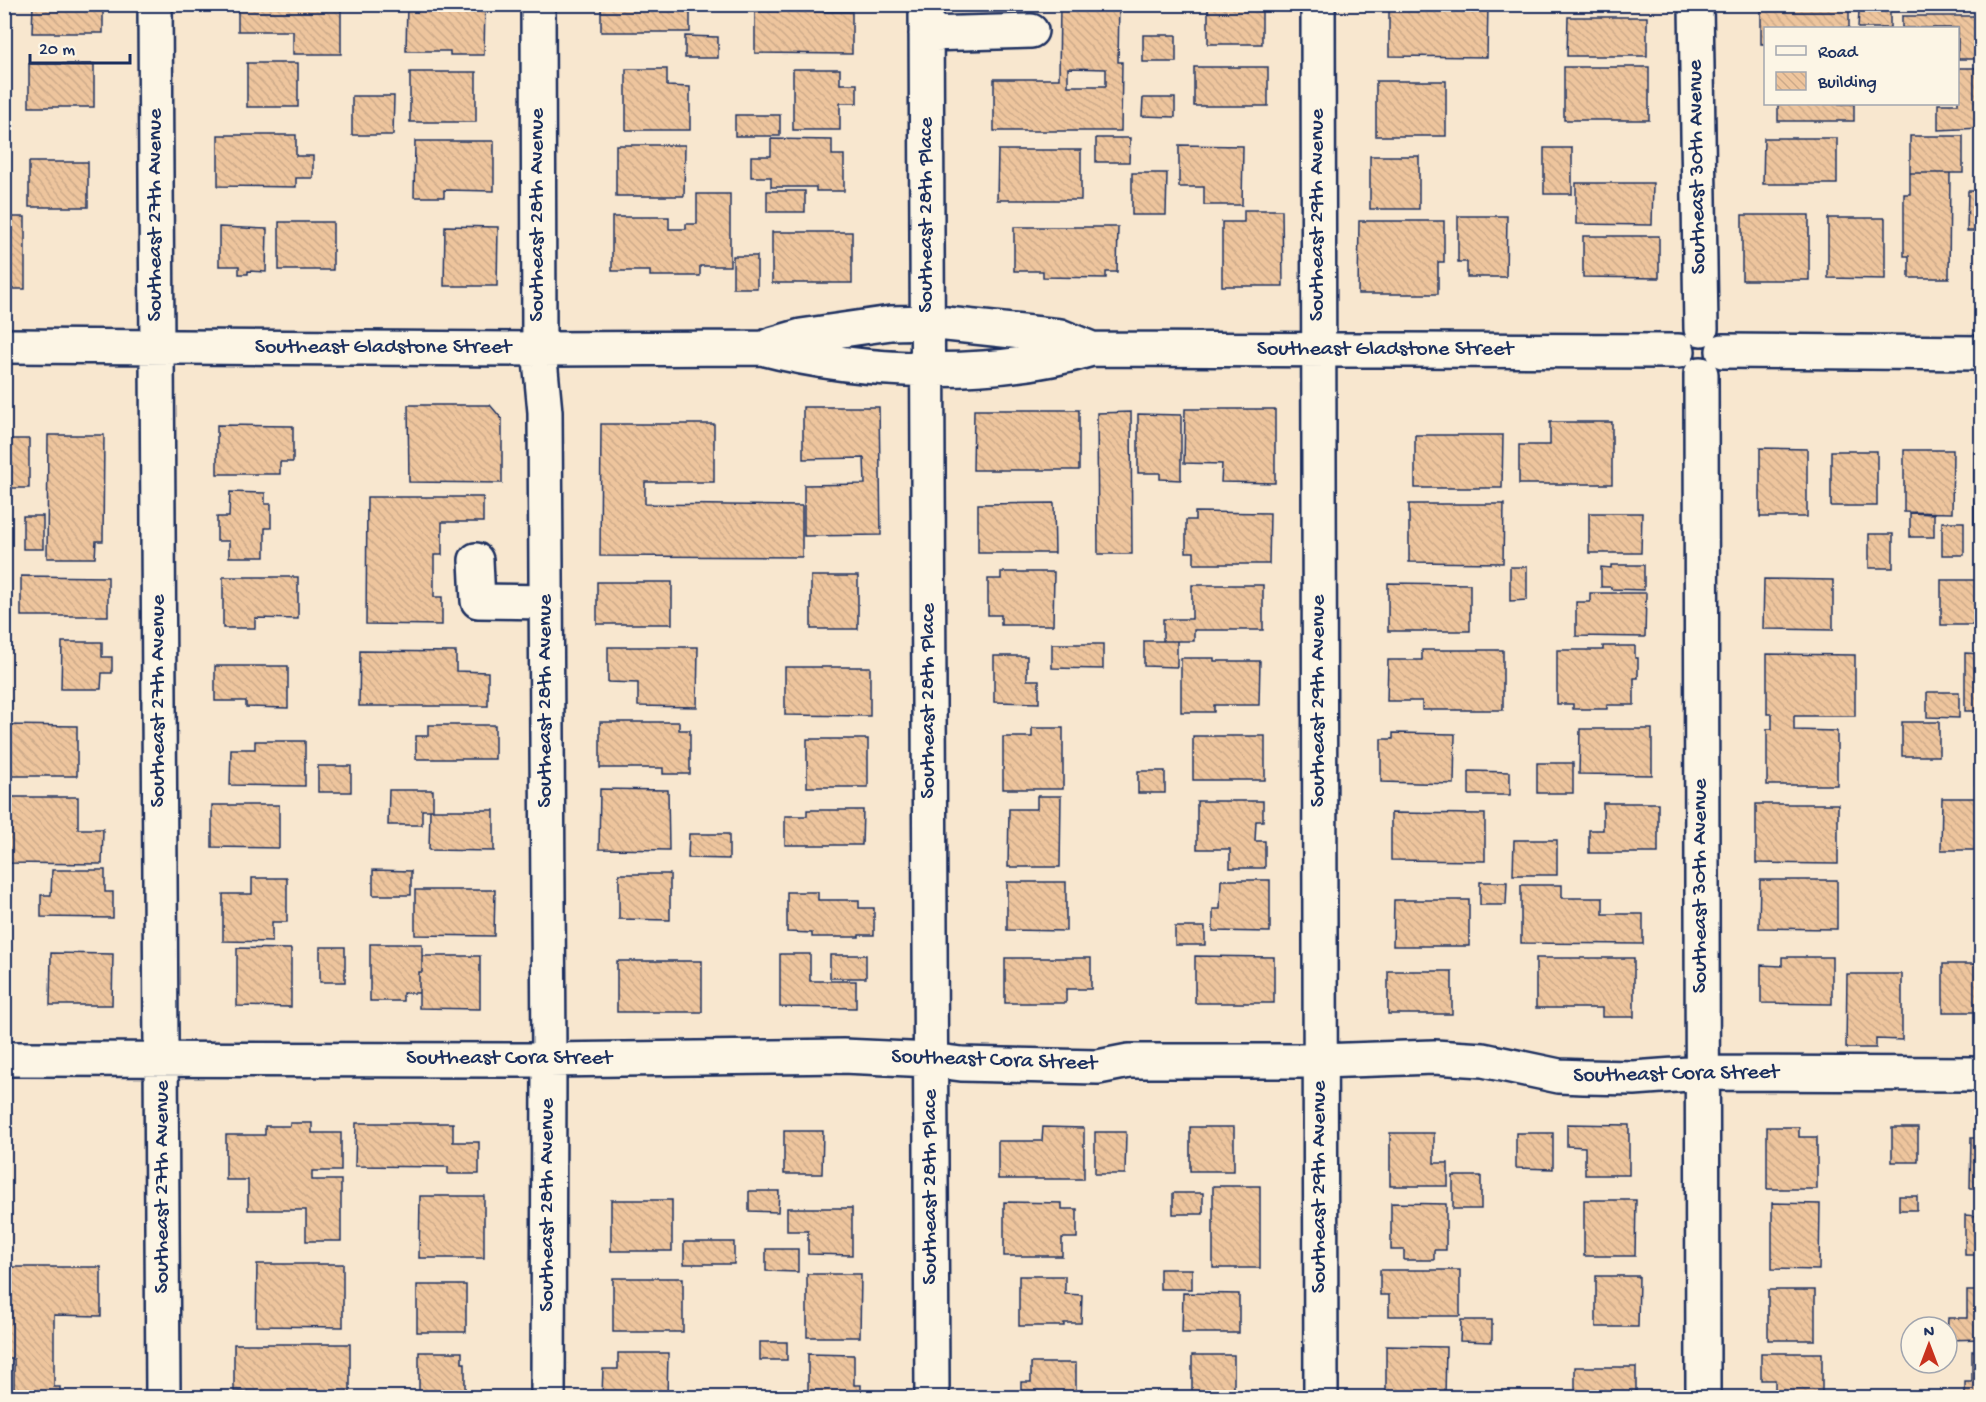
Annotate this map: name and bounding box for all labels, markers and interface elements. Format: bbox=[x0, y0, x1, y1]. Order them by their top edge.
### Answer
scale bar bbox=[30, 27, 130, 65]
legend bbox=[1764, 27, 1959, 105]
text: 20 m bbox=[39, 40, 75, 61]
text: Road bbox=[1818, 43, 1859, 64]
street label: Southeast 30th Avenue bbox=[1683, 59, 1713, 275]
text: Building bbox=[1817, 73, 1877, 94]
street label: Southeast 27th Avenue bbox=[143, 108, 169, 322]
street label: Southeast 28th Avenue bbox=[525, 108, 551, 322]
street label: Southeast 29th Avenue bbox=[1305, 108, 1331, 321]
street label: Southeast 28th Place bbox=[914, 117, 940, 313]
street label: Southeast Gladstone Street bbox=[255, 335, 513, 361]
street label: Southeast Gladstone Street bbox=[1257, 337, 1515, 363]
street label: Southeast 27th Avenue bbox=[146, 594, 172, 808]
street label: Southeast 28th Avenue bbox=[533, 594, 559, 808]
street label: Southeast 29th Avenue bbox=[1306, 594, 1332, 807]
street label: Southeast 28th Place bbox=[916, 603, 942, 799]
street label: Southeast 30th Avenue bbox=[1688, 778, 1714, 993]
street label: Southeast Cora Street bbox=[891, 1044, 1099, 1078]
street label: Southeast Cora Street bbox=[406, 1046, 614, 1072]
street label: Southeast Cora Street bbox=[1573, 1060, 1781, 1090]
street label: Southeast 27th Avenue bbox=[150, 1080, 176, 1294]
street label: Southeast 29th Avenue bbox=[1307, 1080, 1333, 1293]
street label: Southeast 28th Place bbox=[918, 1089, 944, 1285]
street label: Southeast 28th Avenue bbox=[535, 1098, 561, 1312]
north arrow bbox=[1899, 1315, 1959, 1375]
text: N bbox=[1924, 1324, 1935, 1343]

